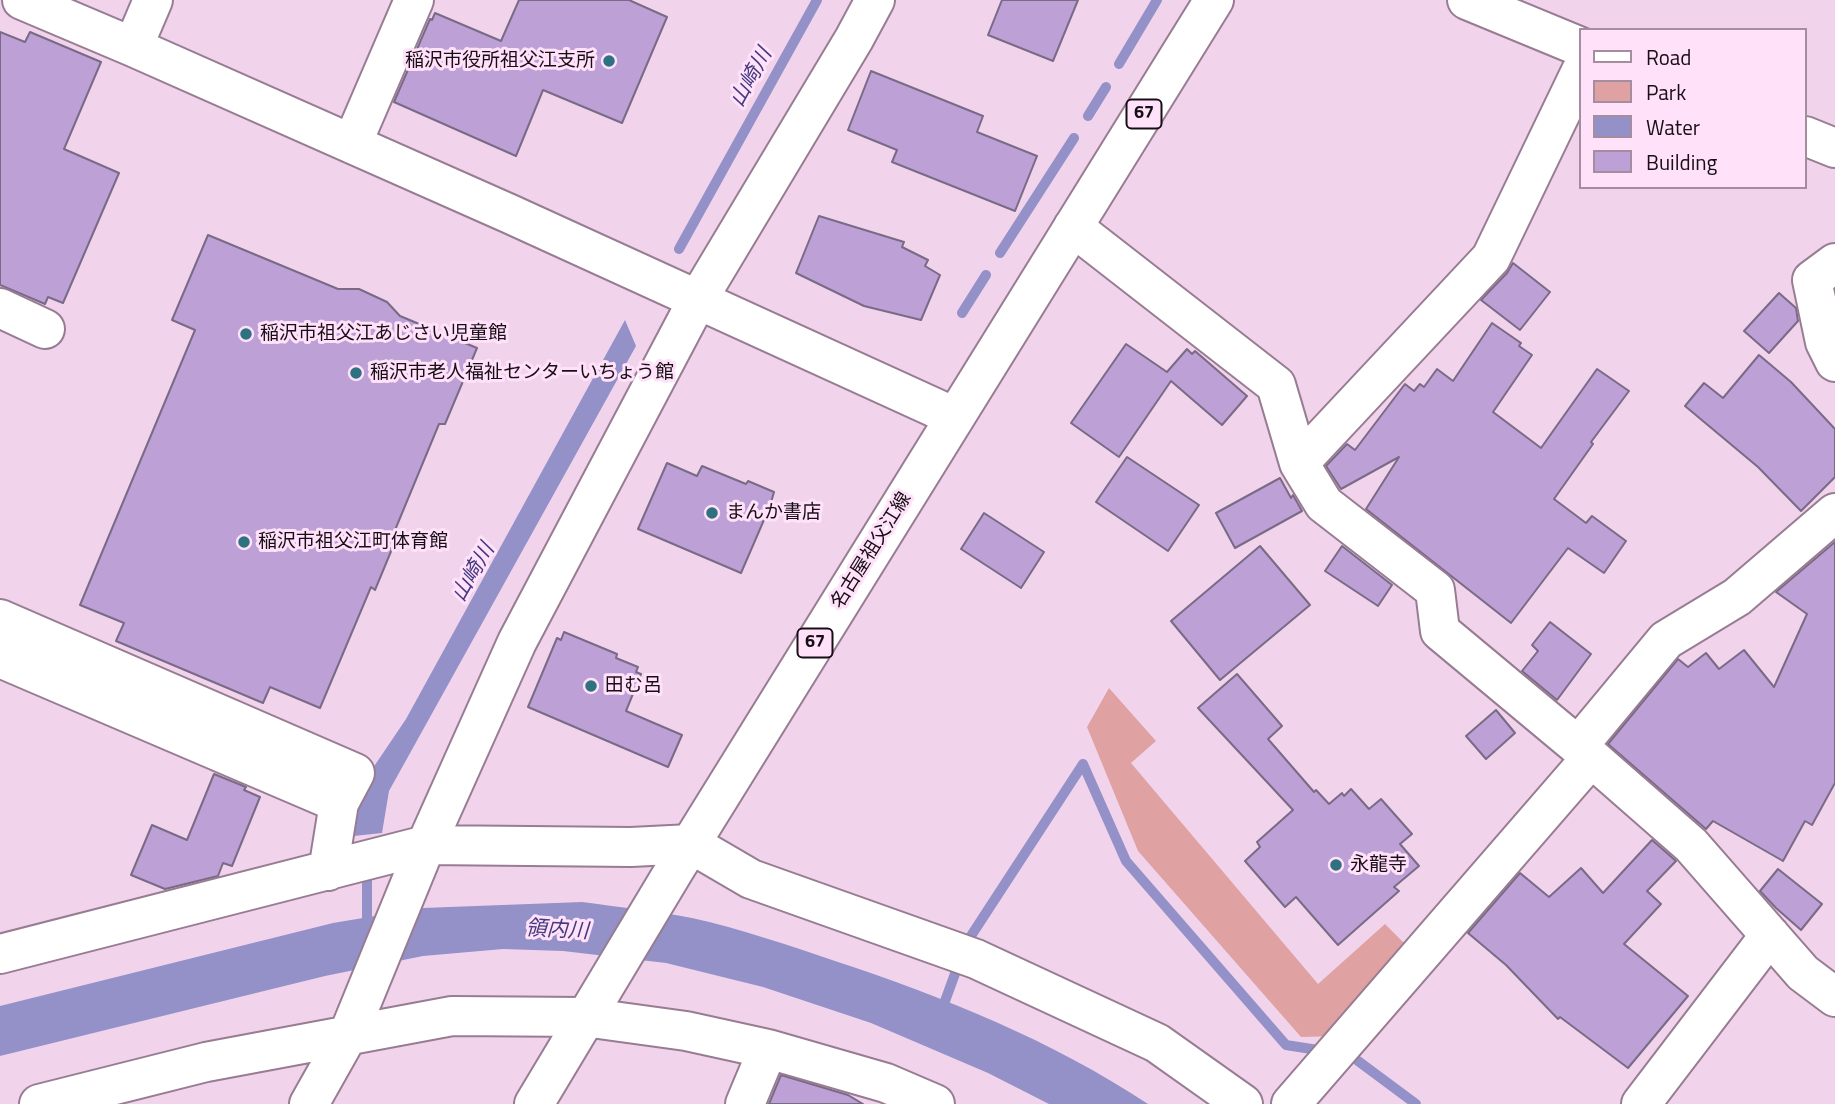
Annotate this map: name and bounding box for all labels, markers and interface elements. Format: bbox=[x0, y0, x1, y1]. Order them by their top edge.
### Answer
legend bbox=[1580, 28, 1807, 189]
text: Road bbox=[1646, 41, 1691, 73]
water label: 山崎川 bbox=[726, 44, 778, 112]
place label: 稲沢市役所祖父江支所 bbox=[405, 50, 595, 72]
marker: 稲沢市役所祖父江支所 bbox=[601, 53, 617, 69]
text: Park bbox=[1646, 76, 1686, 108]
road number: 67 bbox=[1126, 100, 1162, 128]
text: Water bbox=[1646, 111, 1700, 143]
text: Building bbox=[1646, 146, 1717, 178]
place label: 稲沢市祖父江あじさい児童館 bbox=[260, 323, 507, 345]
marker: 稲沢市祖父江あじさい児童館 bbox=[238, 326, 254, 342]
place label: 稲沢市老人福祉センターいちょう館 bbox=[370, 362, 674, 384]
marker: 稲沢市老人福祉センターいちょう館 bbox=[348, 365, 364, 381]
street label: 名古屋祖父江線 bbox=[827, 489, 917, 613]
place label: まんか書店 bbox=[726, 502, 821, 524]
marker: まんか書店 bbox=[704, 505, 720, 521]
place label: 稲沢市祖父江町体育館 bbox=[258, 531, 448, 553]
marker: 稲沢市祖父江町体育館 bbox=[236, 534, 252, 550]
water label: 山崎川 bbox=[447, 539, 501, 607]
road number: 67 bbox=[798, 628, 832, 658]
place label: 田む呂 bbox=[605, 675, 662, 697]
marker: 田む呂 bbox=[583, 678, 599, 694]
place label: 永龍寺 bbox=[1350, 854, 1407, 876]
marker: 永龍寺 bbox=[1328, 857, 1344, 873]
water label: 領内川 bbox=[525, 917, 589, 945]

